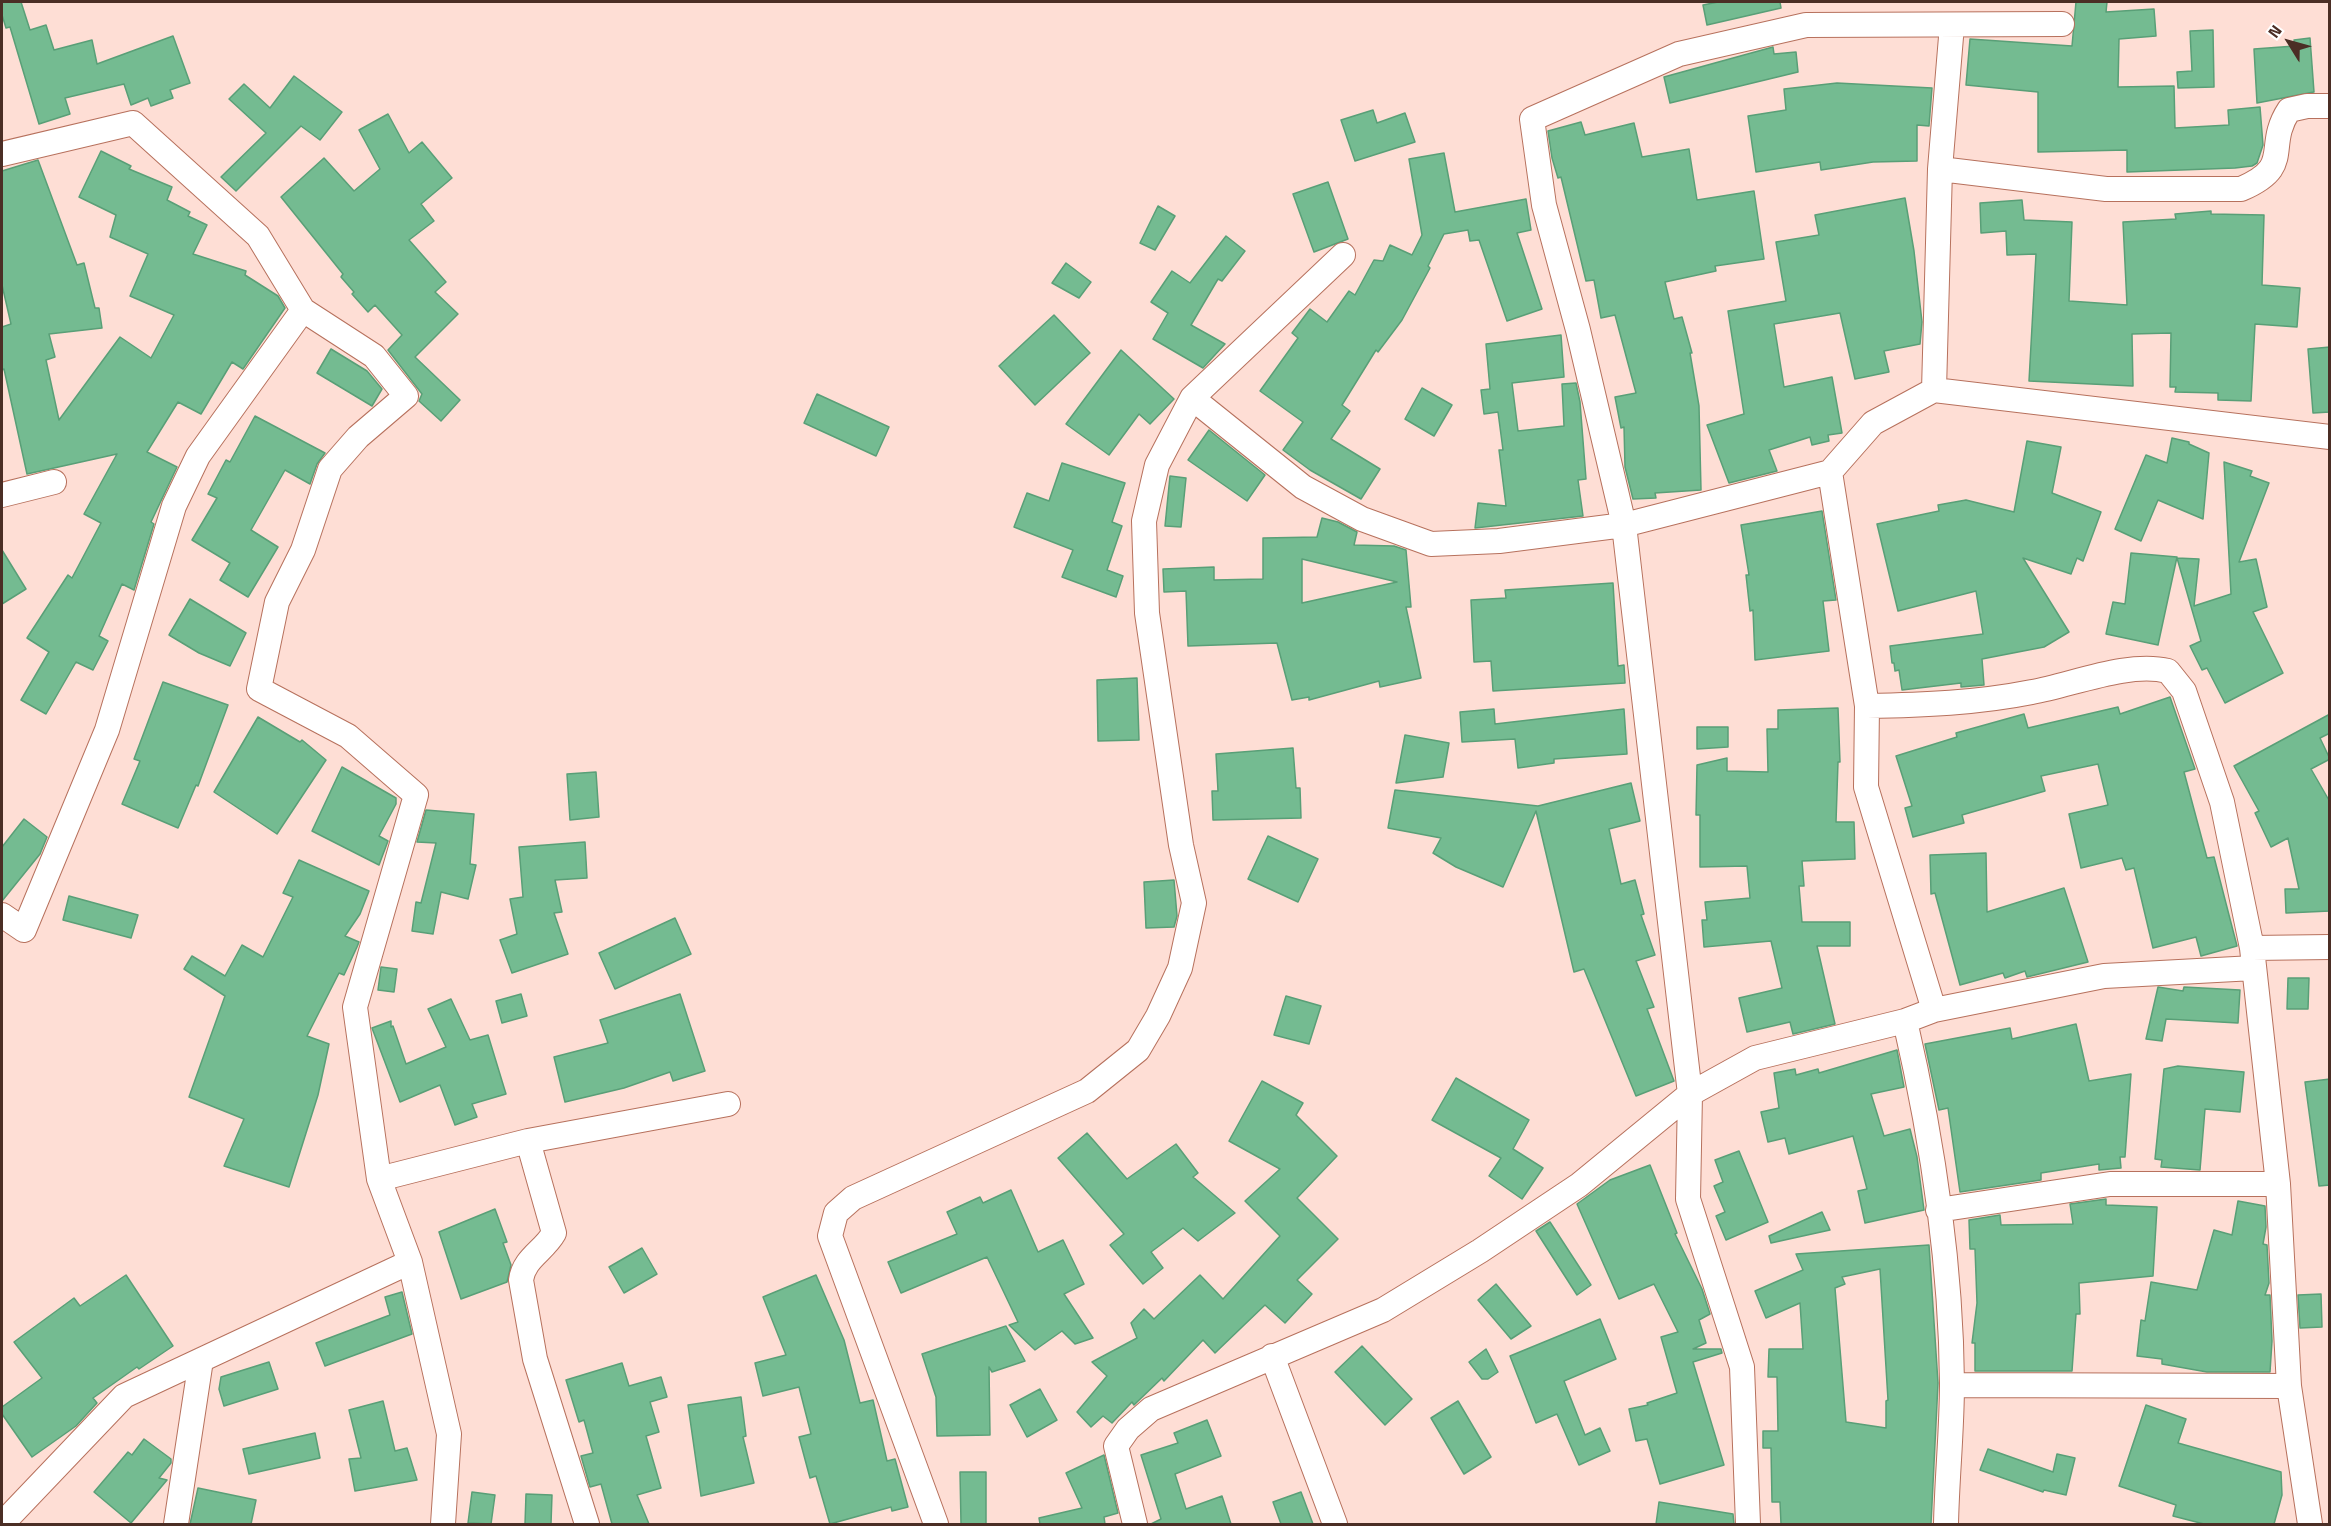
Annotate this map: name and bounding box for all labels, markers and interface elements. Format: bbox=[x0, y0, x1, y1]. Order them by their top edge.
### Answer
north arrow bbox=[2259, 12, 2319, 72]
text: N bbox=[2262, 20, 2288, 43]

